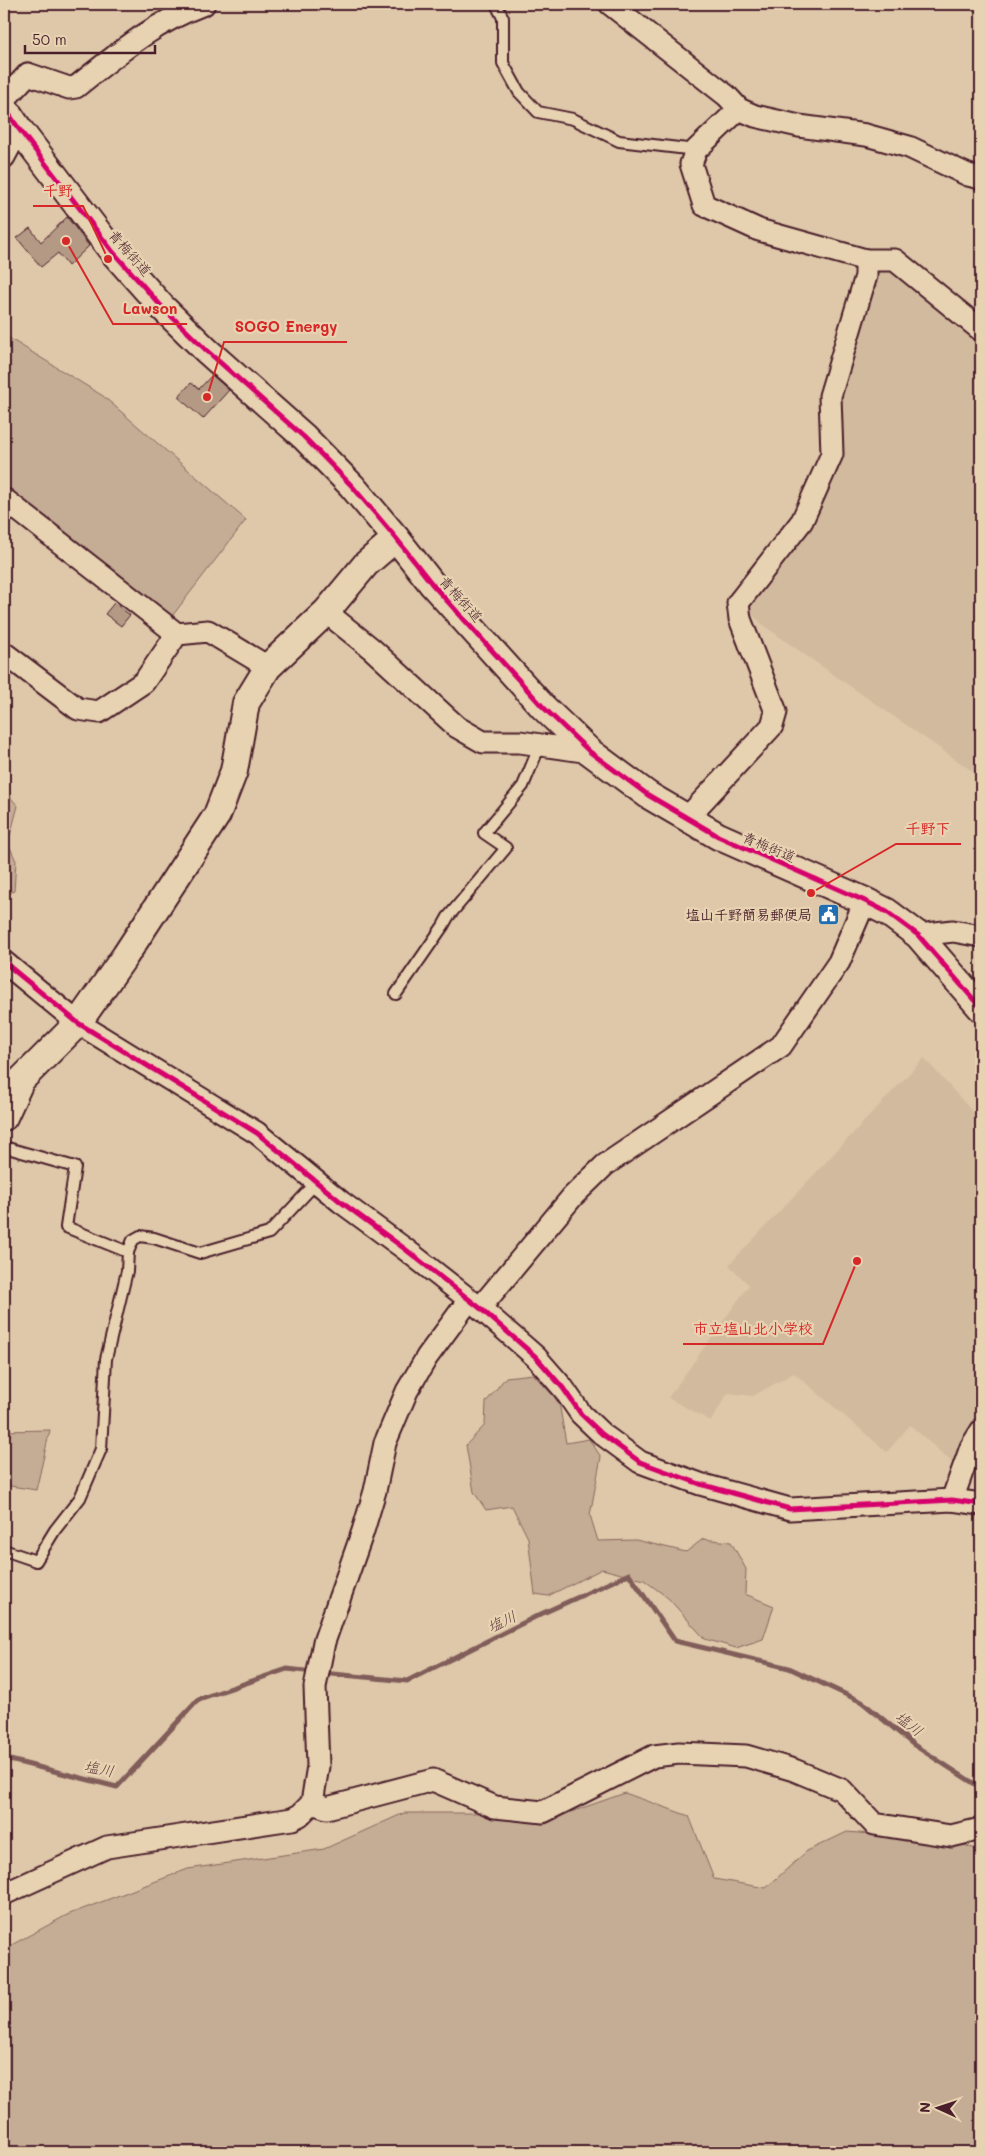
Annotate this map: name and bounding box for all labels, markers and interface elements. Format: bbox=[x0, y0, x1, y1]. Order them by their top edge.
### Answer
scale bar bbox=[25, 22, 155, 54]
text: 50 m bbox=[32, 29, 67, 49]
callout: 千野 bbox=[33, 176, 83, 206]
text: 千野 bbox=[43, 180, 73, 200]
street label: 青梅街道 bbox=[105, 225, 156, 280]
callout: Lawson bbox=[113, 294, 187, 324]
text: Lawson bbox=[123, 298, 177, 318]
callout: SOGO Energy bbox=[224, 312, 347, 342]
text: SOGO Energy bbox=[235, 316, 337, 336]
street label: 青梅街道 bbox=[436, 572, 487, 626]
callout: 千野下 bbox=[896, 814, 961, 844]
text: 千野下 bbox=[905, 818, 951, 838]
street label: 青梅街道 bbox=[740, 827, 799, 866]
public building icon: 塩山千野簡易郵便局 bbox=[816, 903, 840, 927]
place label: 塩山千野簡易郵便局 bbox=[686, 905, 812, 924]
callout: 市立塩山北小学校 bbox=[683, 1314, 823, 1344]
text: 市立塩山北小学校 bbox=[693, 1318, 813, 1338]
water label: 塩川 bbox=[484, 1606, 519, 1637]
water label: 塩川 bbox=[892, 1706, 928, 1740]
water label: 塩川 bbox=[83, 1756, 116, 1780]
north arrow bbox=[912, 2084, 962, 2134]
text: N bbox=[915, 2101, 934, 2113]

